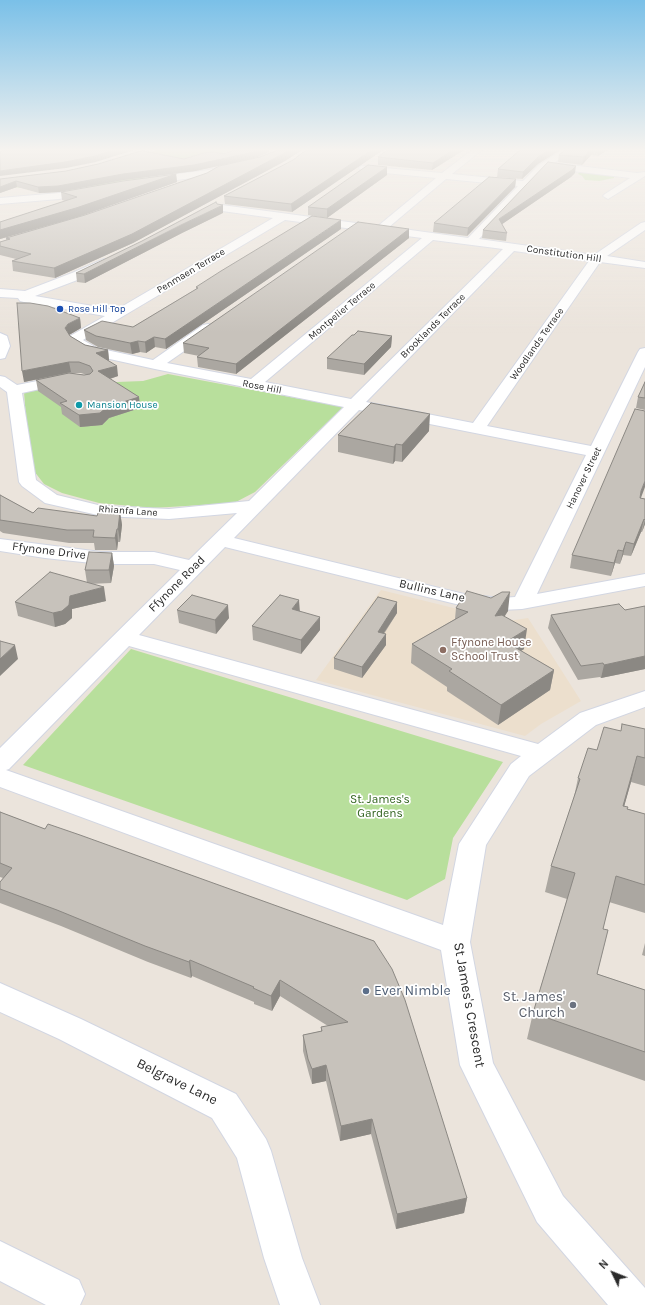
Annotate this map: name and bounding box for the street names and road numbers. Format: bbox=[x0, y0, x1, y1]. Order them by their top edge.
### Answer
street label: Constitution Hill bbox=[526, 243, 602, 265]
street label: Penmaen Terrace bbox=[155, 246, 227, 296]
street label: Montpelier Terrace bbox=[306, 279, 378, 343]
street label: Brooklands Terrace bbox=[398, 291, 468, 361]
street label: Woodlands Terrace bbox=[507, 305, 567, 383]
street label: Rose Hill bbox=[241, 377, 283, 397]
street label: Hanover Street bbox=[564, 445, 604, 511]
street label: Rhianfa Lane bbox=[98, 503, 158, 519]
street label: Ffynone Drive bbox=[11, 539, 87, 563]
street label: Ffynone Road bbox=[146, 553, 208, 615]
street label: Bullins Lane bbox=[398, 576, 466, 606]
street label: St James's Crescent bbox=[450, 941, 488, 1069]
street label: Belgrave Lane bbox=[134, 1055, 220, 1109]

